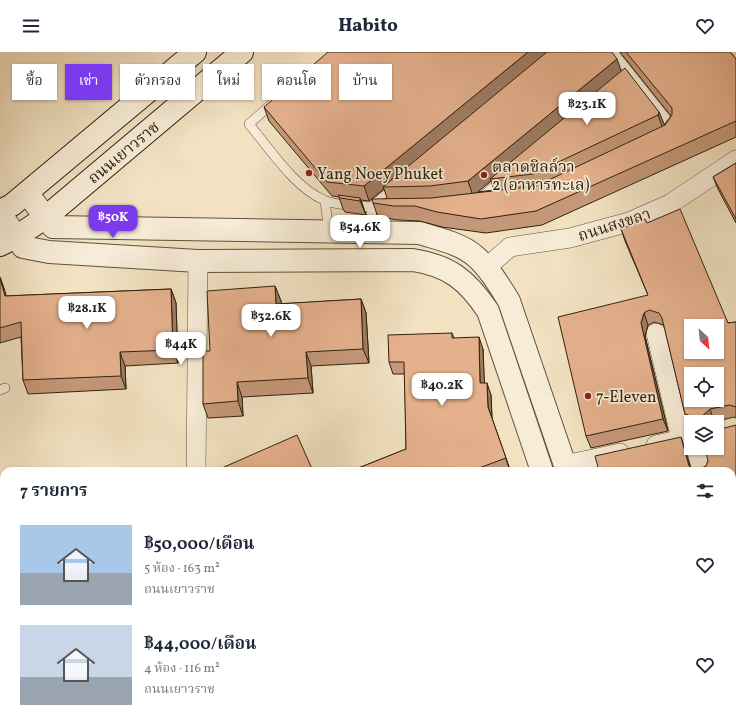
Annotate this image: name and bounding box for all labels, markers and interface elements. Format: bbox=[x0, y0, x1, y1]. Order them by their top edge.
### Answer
text: Habito bbox=[338, 14, 398, 39]
icon: menu bbox=[20, 15, 42, 37]
icon: heart bbox=[694, 15, 716, 37]
chip: ซื้อ bbox=[12, 64, 57, 100]
chip: เช่า bbox=[65, 64, 112, 100]
chip: ตัวกรอง bbox=[120, 64, 195, 100]
chip: ใหม่ bbox=[203, 64, 254, 100]
chip: คอนโด bbox=[262, 64, 331, 100]
chip: บ้าน bbox=[339, 64, 392, 100]
pin: ฿23.1K bbox=[554, 92, 620, 126]
text: ฿23.1K bbox=[568, 96, 606, 114]
street label: ถนนเยาวราช bbox=[84, 117, 165, 190]
place label: ตลาดชิลล์วา 2 (อาหารทะเล) bbox=[492, 157, 590, 197]
place label: Yang Noey Phuket bbox=[317, 164, 444, 186]
marker: Yang Noey Phuket bbox=[304, 168, 314, 178]
marker: ตลาดชิลล์วา 2 (อาหารทะเล) bbox=[479, 170, 489, 180]
street label: ถนนสงขลา bbox=[575, 204, 654, 248]
pin: ฿50K bbox=[89, 205, 137, 239]
text: ฿50K bbox=[98, 209, 128, 227]
pin: ฿54.6K bbox=[327, 215, 393, 249]
text: ฿54.6K bbox=[339, 219, 381, 237]
pin: ฿28.1K bbox=[54, 296, 120, 330]
text: ฿28.1K bbox=[67, 300, 107, 318]
pin: ฿32.6K bbox=[238, 304, 304, 338]
text: ฿32.6K bbox=[251, 308, 291, 326]
north arrow bbox=[684, 319, 724, 359]
map controls bbox=[684, 319, 724, 455]
pin: ฿44K bbox=[157, 332, 205, 366]
text: ฿44K bbox=[165, 336, 197, 354]
button: locate bbox=[684, 367, 724, 407]
pin: ฿40.2K bbox=[409, 373, 475, 407]
text: ฿40.2K bbox=[421, 377, 463, 395]
place label: 7-Eleven bbox=[596, 387, 657, 409]
marker: 7-Eleven bbox=[583, 391, 593, 401]
button: layers bbox=[684, 415, 724, 455]
text: 7 รายการ bbox=[20, 480, 88, 503]
icon: filters bbox=[694, 480, 716, 502]
text: ฿50,000/เดือน bbox=[144, 533, 254, 556]
icon: home bbox=[52, 541, 100, 589]
icon: heart bbox=[694, 554, 716, 576]
text: 5 ห้อง · 163 m² bbox=[144, 560, 220, 578]
text: ถนนเยาวราช bbox=[144, 581, 215, 599]
text: ฿44,000/เดือน bbox=[144, 633, 257, 656]
icon: home bbox=[52, 641, 100, 689]
icon: heart bbox=[694, 654, 716, 676]
text: 4 ห้อง · 116 m² bbox=[144, 660, 220, 678]
text: ถนนเยาวราช bbox=[144, 681, 215, 699]

